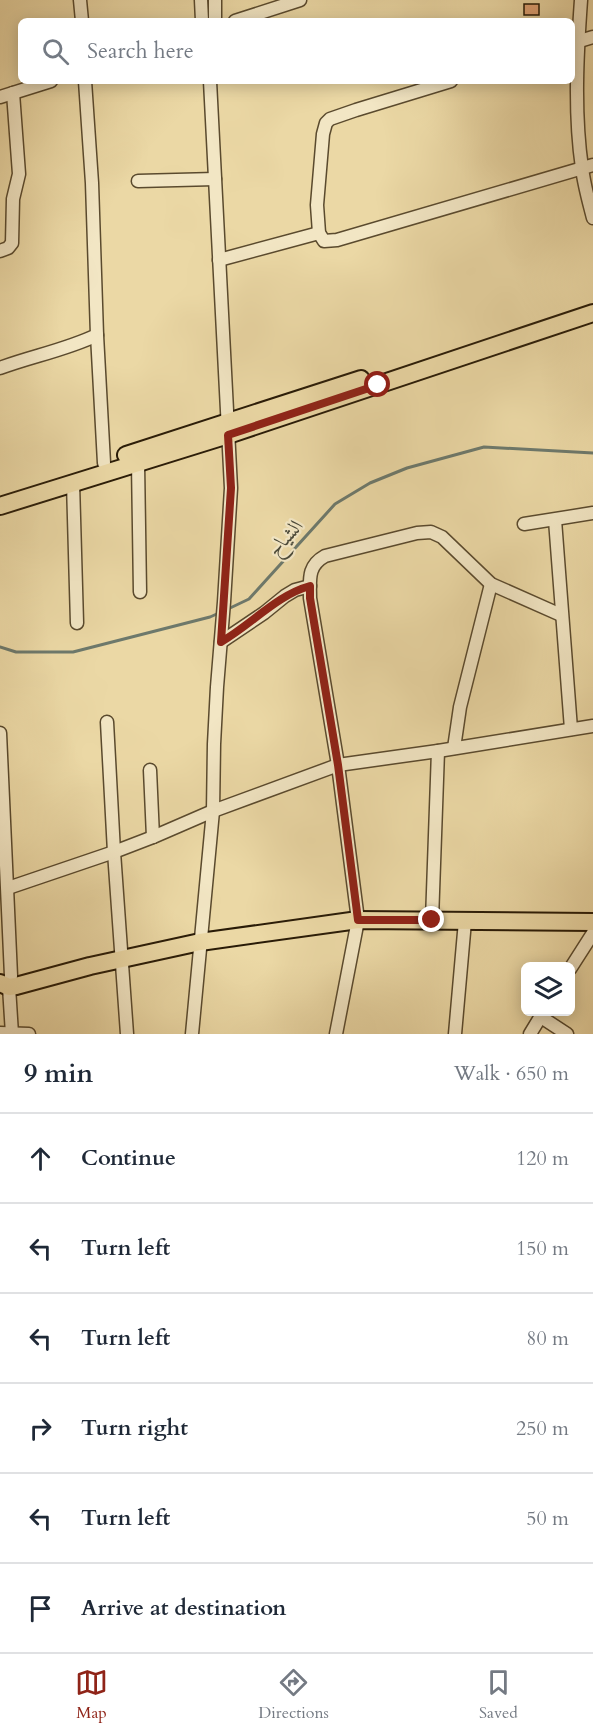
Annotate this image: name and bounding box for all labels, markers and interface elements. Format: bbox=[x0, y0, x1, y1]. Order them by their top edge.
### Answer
search box bbox=[18, 18, 575, 84]
icon: search bbox=[39, 35, 72, 68]
text: Search here bbox=[87, 36, 194, 66]
route start bbox=[364, 371, 390, 397]
water label: الشياح bbox=[261, 513, 312, 565]
route end bbox=[418, 906, 444, 932]
map controls bbox=[521, 962, 575, 1016]
button: layers bbox=[521, 962, 575, 1016]
text: 9 min bbox=[24, 1056, 93, 1091]
text: Walk · 650 m bbox=[454, 1060, 569, 1087]
icon: ahead bbox=[24, 1142, 57, 1175]
text: Continue bbox=[81, 1143, 176, 1173]
text: 120 m bbox=[516, 1145, 569, 1172]
icon: left bbox=[24, 1232, 57, 1265]
text: Turn left bbox=[81, 1233, 170, 1263]
text: 150 m bbox=[516, 1235, 569, 1262]
icon: left bbox=[24, 1322, 57, 1355]
text: Turn left bbox=[81, 1323, 170, 1353]
text: 80 m bbox=[526, 1325, 569, 1352]
icon: right bbox=[24, 1412, 57, 1445]
text: Turn right bbox=[81, 1413, 188, 1443]
text: 250 m bbox=[516, 1415, 569, 1442]
icon: left bbox=[24, 1502, 57, 1535]
text: Turn left bbox=[81, 1503, 170, 1533]
text: 50 m bbox=[526, 1505, 569, 1532]
icon: arrive bbox=[24, 1592, 57, 1625]
text: Arrive at destination bbox=[81, 1593, 286, 1623]
tab: Map bbox=[75, 1666, 108, 1724]
tab: Directions bbox=[258, 1666, 329, 1724]
tab: Saved bbox=[479, 1666, 518, 1724]

